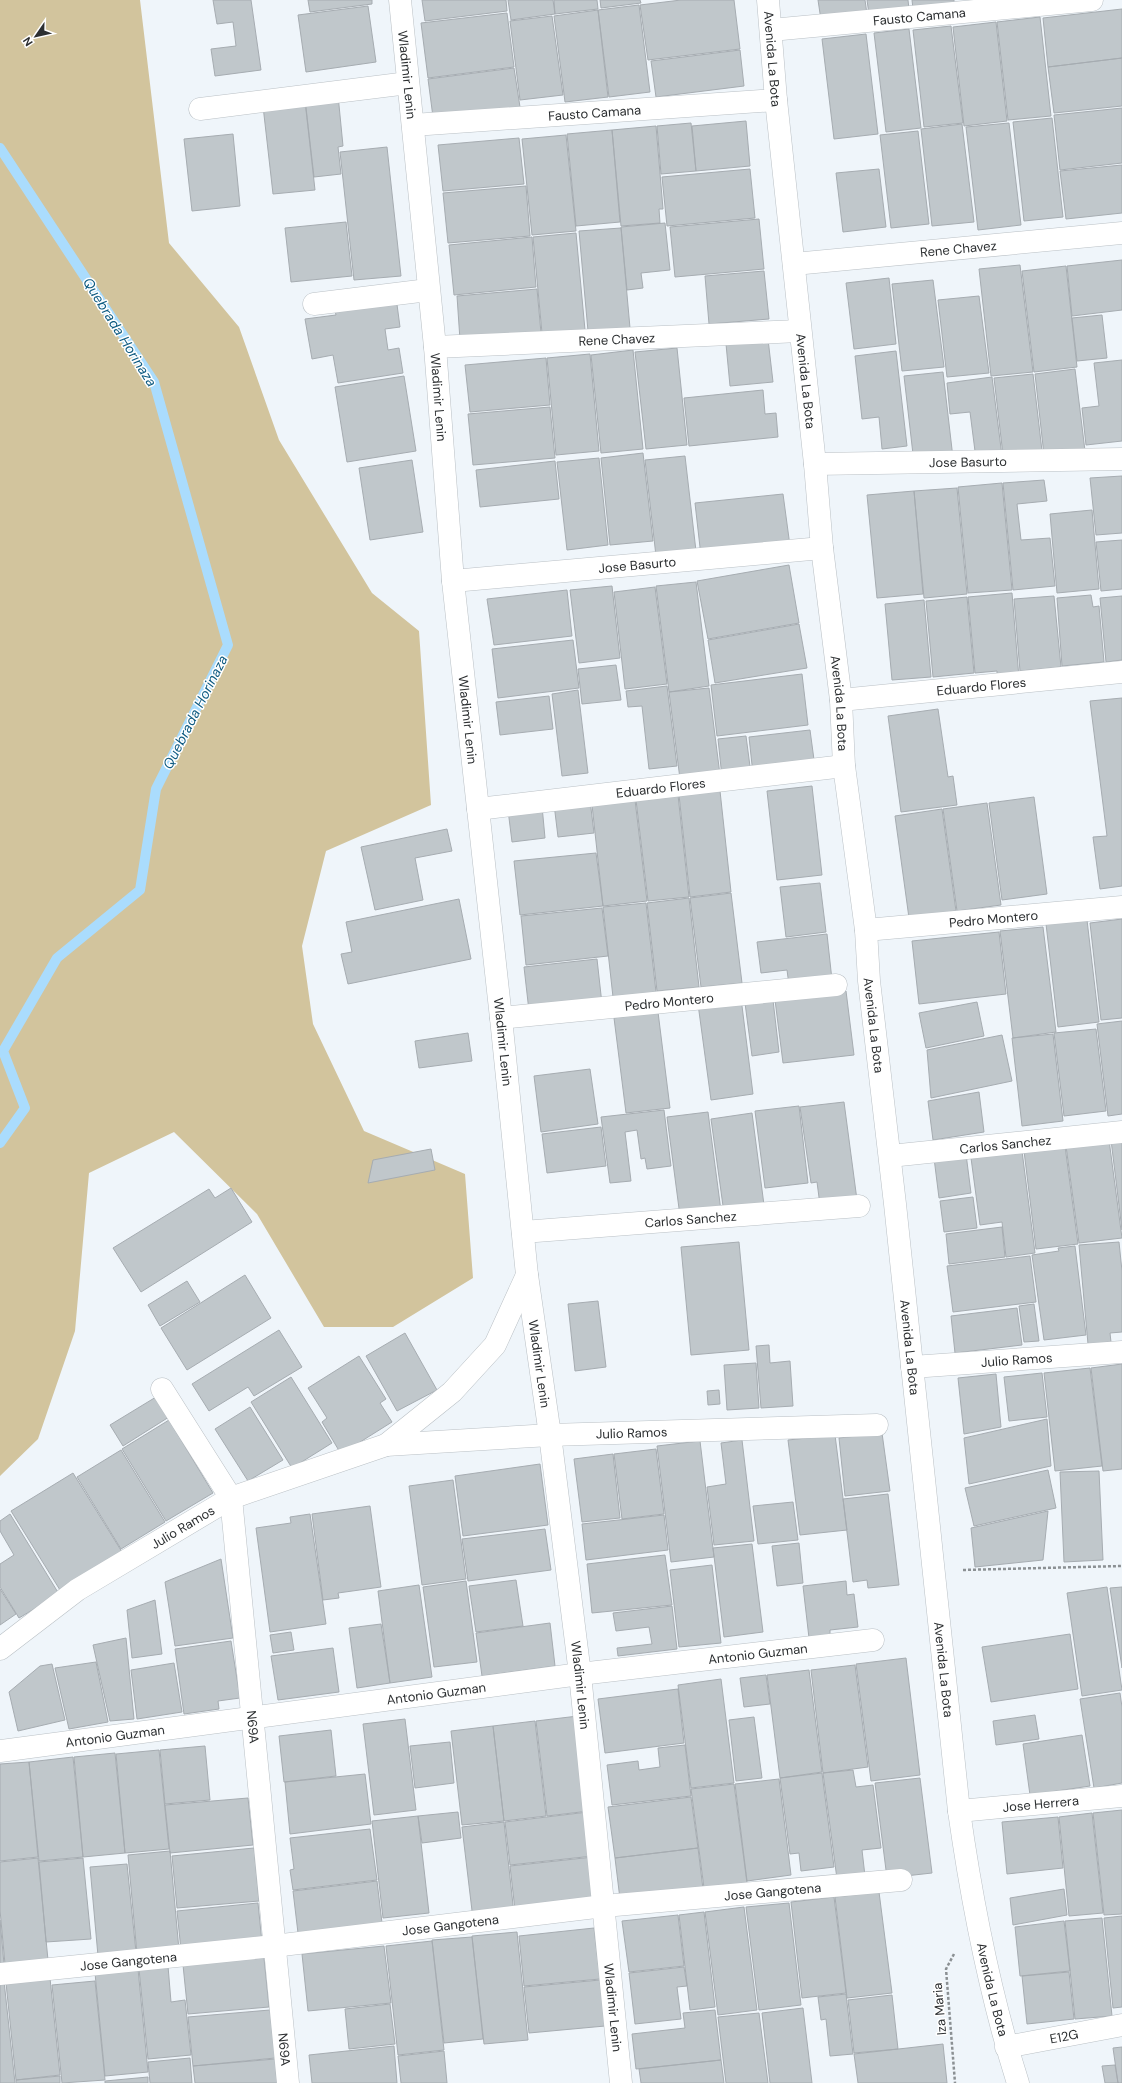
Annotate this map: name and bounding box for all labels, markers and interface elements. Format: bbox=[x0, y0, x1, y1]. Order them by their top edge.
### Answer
street label: Fausto Camana bbox=[872, 4, 967, 29]
street label: Avenida La Bota bbox=[760, 10, 785, 108]
north arrow bbox=[16, 16, 56, 56]
street label: Wladimir Lenin bbox=[394, 30, 420, 120]
text: N bbox=[20, 34, 36, 49]
street label: Fausto Camana bbox=[548, 101, 642, 125]
street label: Rene Chavez bbox=[919, 237, 997, 261]
water label: Quebrada Horinaza bbox=[79, 274, 161, 390]
street label: Rene Chavez bbox=[578, 329, 656, 350]
street label: Avenida La Bota bbox=[792, 332, 819, 430]
street label: Wladimir Lenin bbox=[426, 352, 450, 442]
street label: Jose Basurto bbox=[929, 453, 1007, 471]
street label: Jose Basurto bbox=[598, 553, 677, 577]
water label: Quebrada Horinaza bbox=[159, 652, 232, 772]
street label: Avenida La Bota bbox=[826, 654, 851, 752]
street label: Eduardo Flores bbox=[936, 674, 1027, 699]
street label: Wladimir Lenin bbox=[454, 675, 481, 765]
street label: Eduardo Flores bbox=[615, 774, 707, 802]
street label: Pedro Montero bbox=[948, 907, 1039, 932]
street label: Avenida La Bota bbox=[860, 977, 888, 1074]
street label: Pedro Montero bbox=[624, 989, 715, 1015]
street label: Wladimir Lenin bbox=[490, 997, 516, 1087]
street label: Carlos Sanchez bbox=[959, 1131, 1052, 1158]
street label: Carlos Sanchez bbox=[644, 1208, 737, 1232]
street label: Avenida La Bota bbox=[896, 1299, 923, 1396]
street label: Wladimir Lenin bbox=[525, 1319, 554, 1409]
street label: Julio Ramos bbox=[980, 1349, 1053, 1371]
street label: Julio Ramos bbox=[596, 1423, 668, 1443]
street label: Julio Ramos bbox=[148, 1502, 218, 1553]
street label: Avenida La Bota bbox=[930, 1621, 957, 1718]
street label: Wladimir Lenin bbox=[567, 1640, 593, 1730]
street label: Antonio Guzman bbox=[707, 1640, 808, 1668]
street label: Antonio Guzman bbox=[386, 1679, 487, 1709]
street label: N69A bbox=[243, 1710, 263, 1745]
street label: Antonio Guzman bbox=[64, 1721, 166, 1751]
street label: Jose Herrera bbox=[1002, 1792, 1080, 1816]
street label: Jose Gangotena bbox=[723, 1879, 822, 1904]
street label: Jose Gangotena bbox=[401, 1911, 500, 1939]
street label: Avenida La Bota bbox=[973, 1941, 1012, 2038]
street label: Jose Gangotena bbox=[79, 1948, 178, 1975]
street label: Wladimir Lenin bbox=[600, 1962, 626, 2053]
street label: Iza Maria bbox=[929, 1982, 950, 2036]
street label: E12G bbox=[1048, 2025, 1080, 2048]
street label: N69A bbox=[274, 2032, 294, 2067]

